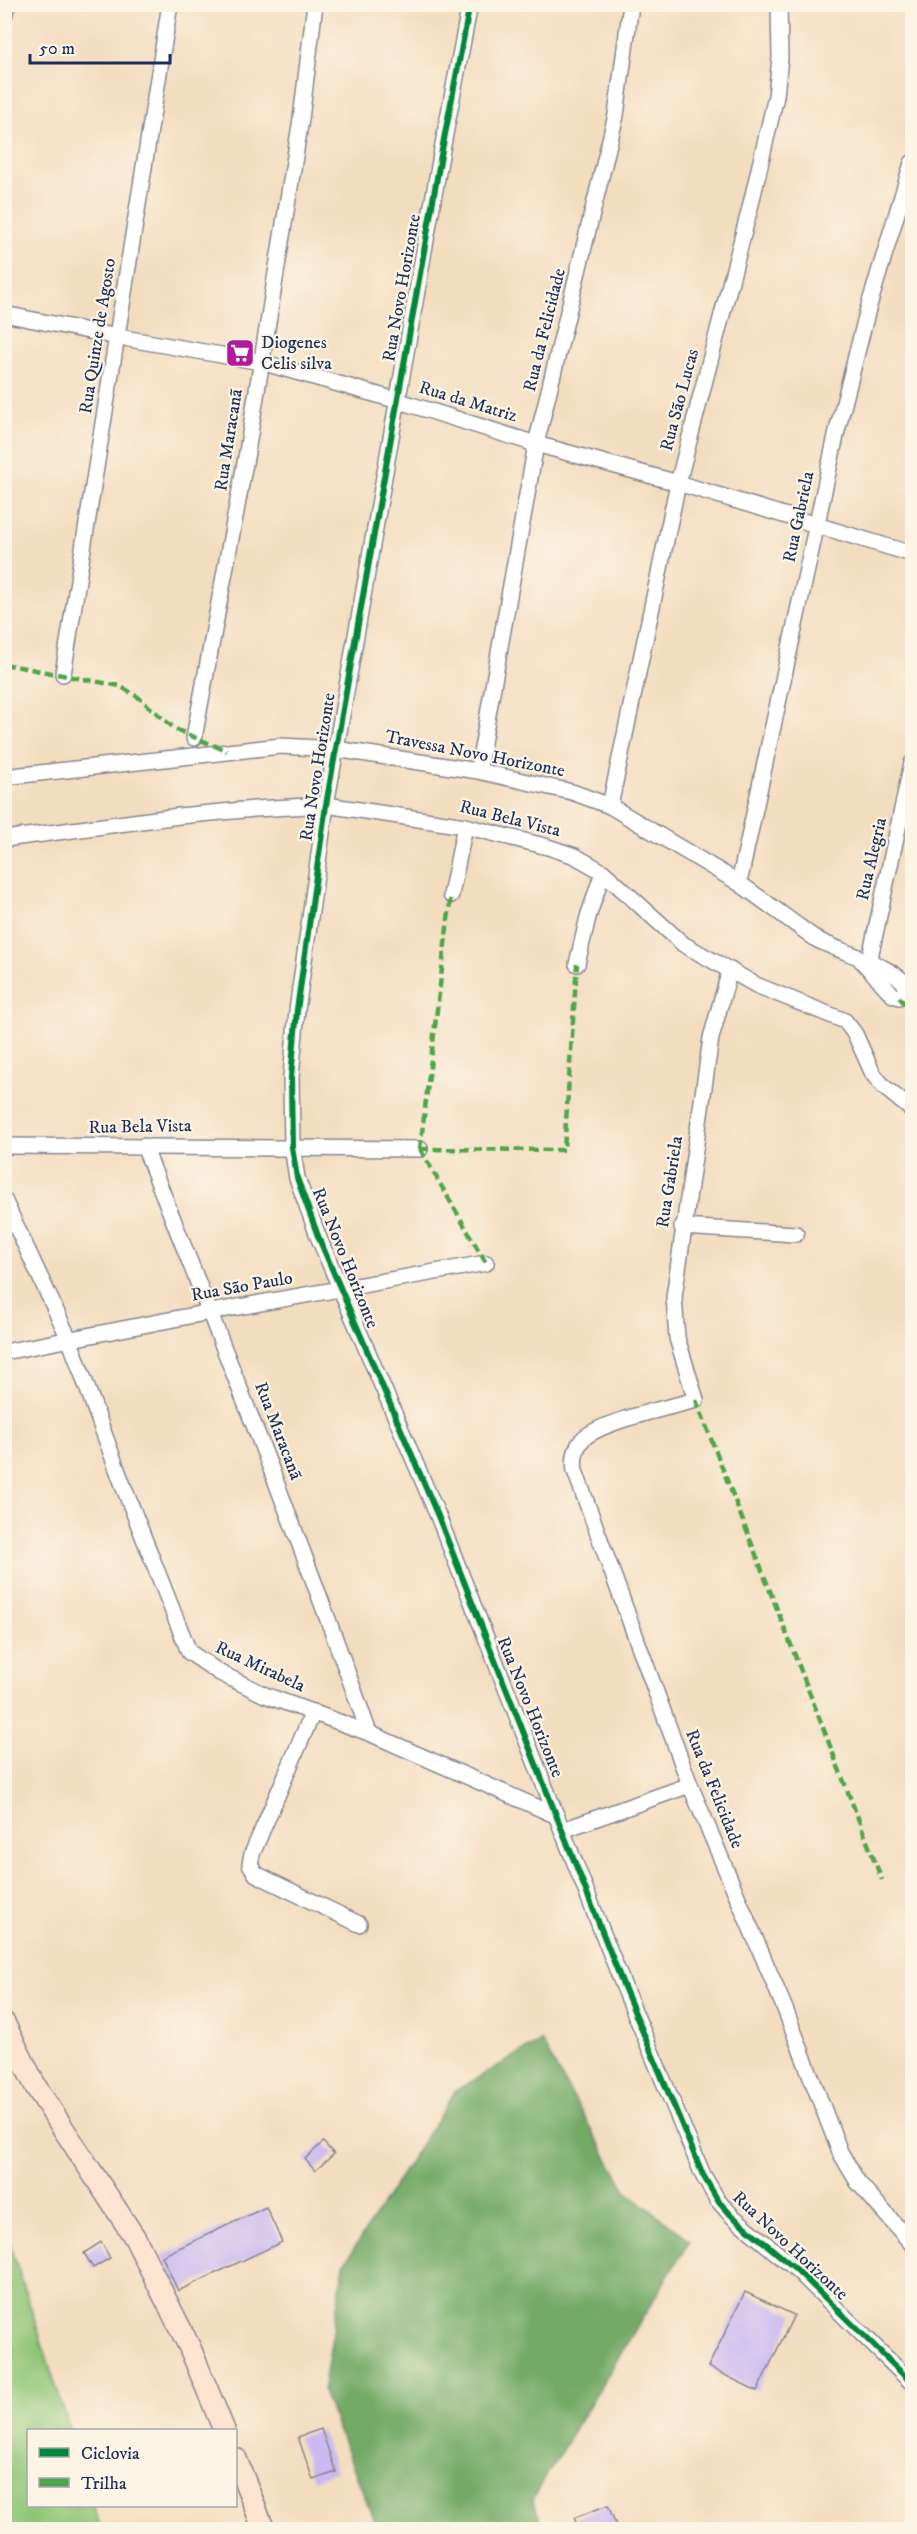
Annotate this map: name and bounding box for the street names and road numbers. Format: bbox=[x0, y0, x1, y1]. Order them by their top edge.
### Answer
street label: Rua Novo Horizonte bbox=[378, 212, 426, 364]
street label: Rua Quinze de Agosto bbox=[75, 256, 121, 415]
street label: Rua da Felicidade bbox=[519, 266, 571, 394]
street label: Rua São Lucas bbox=[656, 346, 704, 454]
street label: Rua da Matriz bbox=[416, 377, 520, 427]
street label: Rua Maracanã bbox=[210, 387, 248, 493]
street label: Rua Gabriela bbox=[779, 469, 819, 565]
street label: Rua Novo Horizonte bbox=[295, 691, 341, 843]
street label: Travessa Novo Horizonte bbox=[383, 726, 567, 782]
street label: Rua Bela Vista bbox=[457, 796, 563, 842]
street label: Rua Alegria bbox=[852, 815, 892, 902]
street label: Rua Bela Vista bbox=[88, 1115, 192, 1139]
street label: Rua Gabriela bbox=[652, 1134, 688, 1229]
street label: Rua Novo Horizonte bbox=[307, 1184, 383, 1332]
street label: Rua São Paulo bbox=[189, 1267, 295, 1307]
street label: Rua Maracanã bbox=[249, 1379, 307, 1483]
street label: Rua Novo Horizonte bbox=[492, 1633, 568, 1781]
street label: Rua Mirabela bbox=[212, 1637, 309, 1698]
street label: Rua da Felicidade bbox=[680, 1726, 748, 1852]
street label: Rua Novo Horizonte bbox=[728, 2187, 852, 2305]

